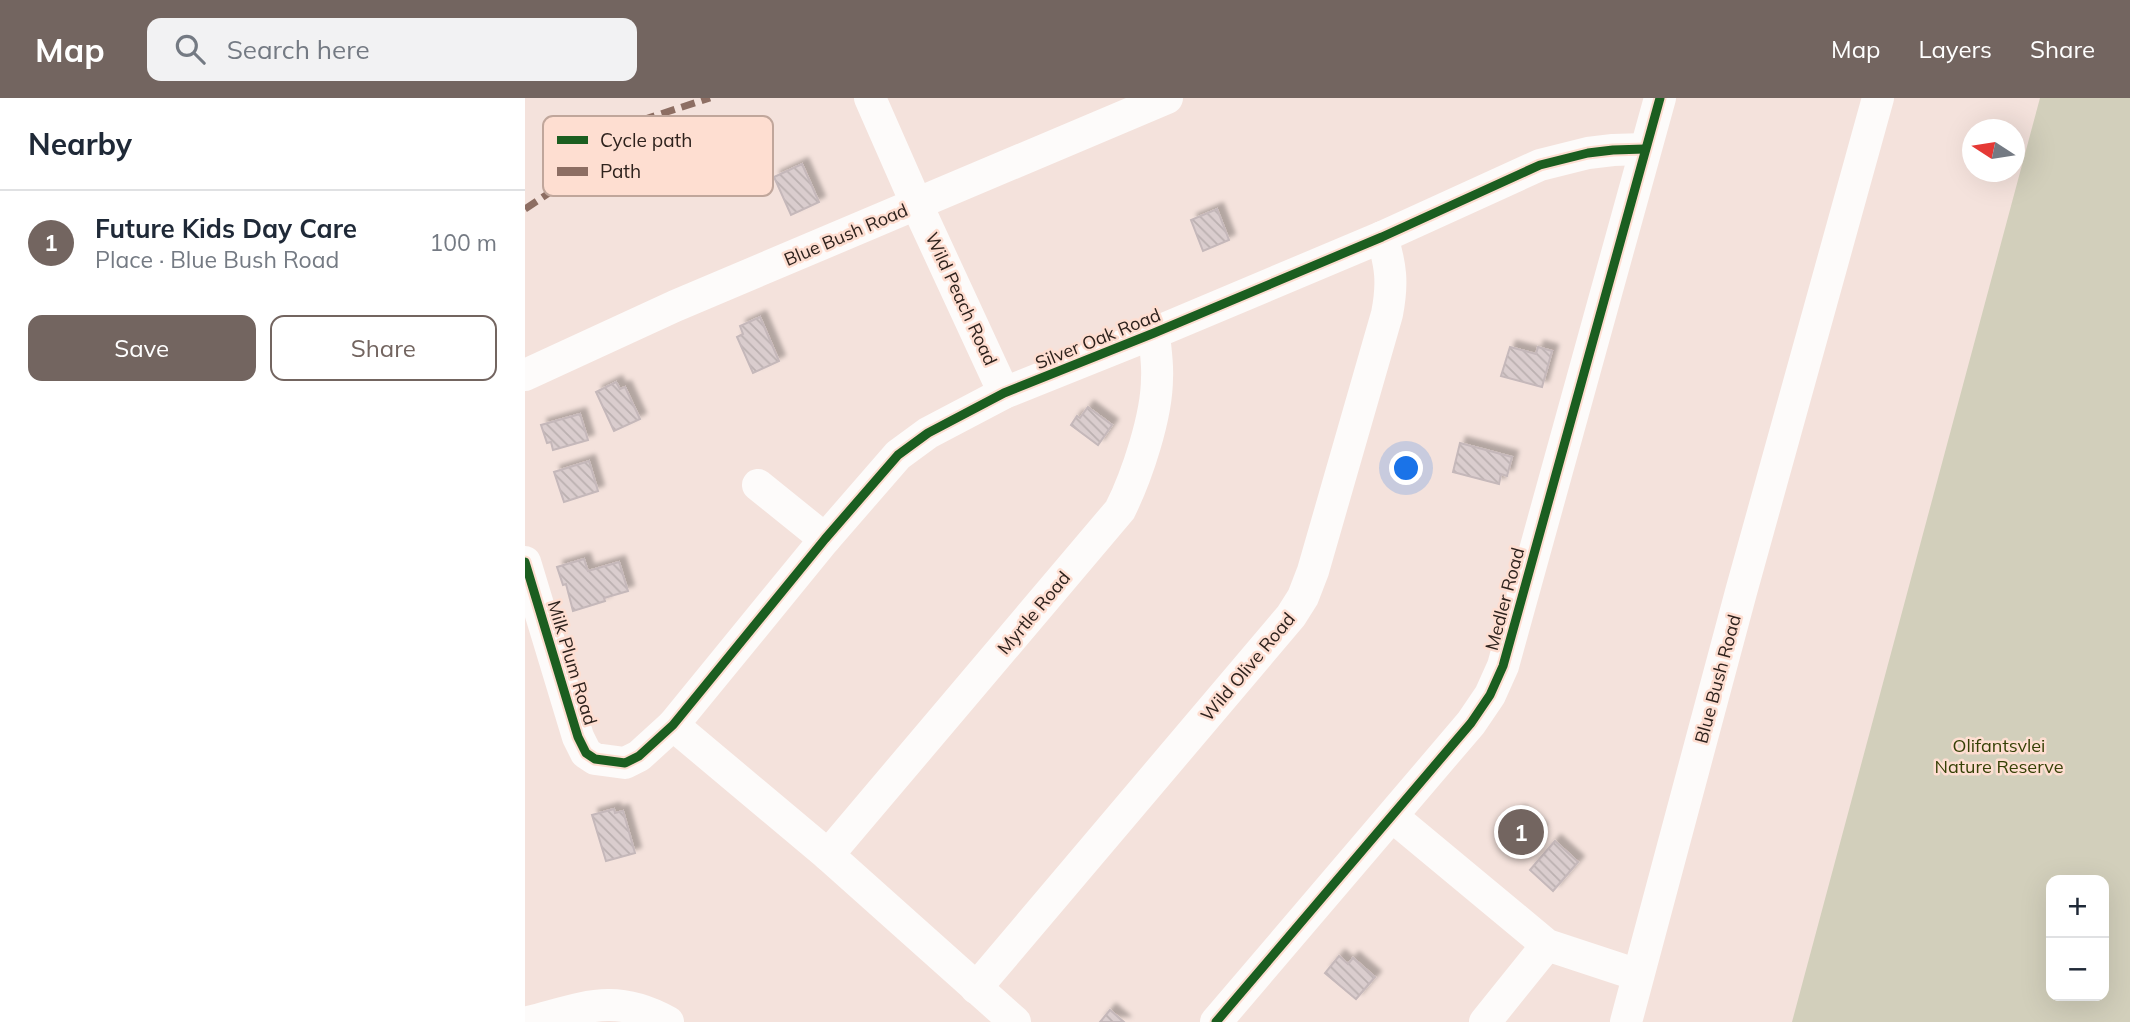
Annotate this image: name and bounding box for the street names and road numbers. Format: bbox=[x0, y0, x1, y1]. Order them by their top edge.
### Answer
street label: Blue Bush Road bbox=[780, 198, 911, 271]
street label: Wild Peach Road bbox=[921, 229, 1002, 369]
street label: Silver Oak Road bbox=[1032, 303, 1164, 374]
street label: Medler Road bbox=[1480, 545, 1529, 653]
street label: Myrtle Road bbox=[992, 567, 1075, 659]
street label: Milk Plum Road bbox=[543, 598, 602, 728]
street label: Wild Olive Road bbox=[1196, 608, 1300, 726]
street label: Blue Bush Road bbox=[1689, 612, 1746, 746]

